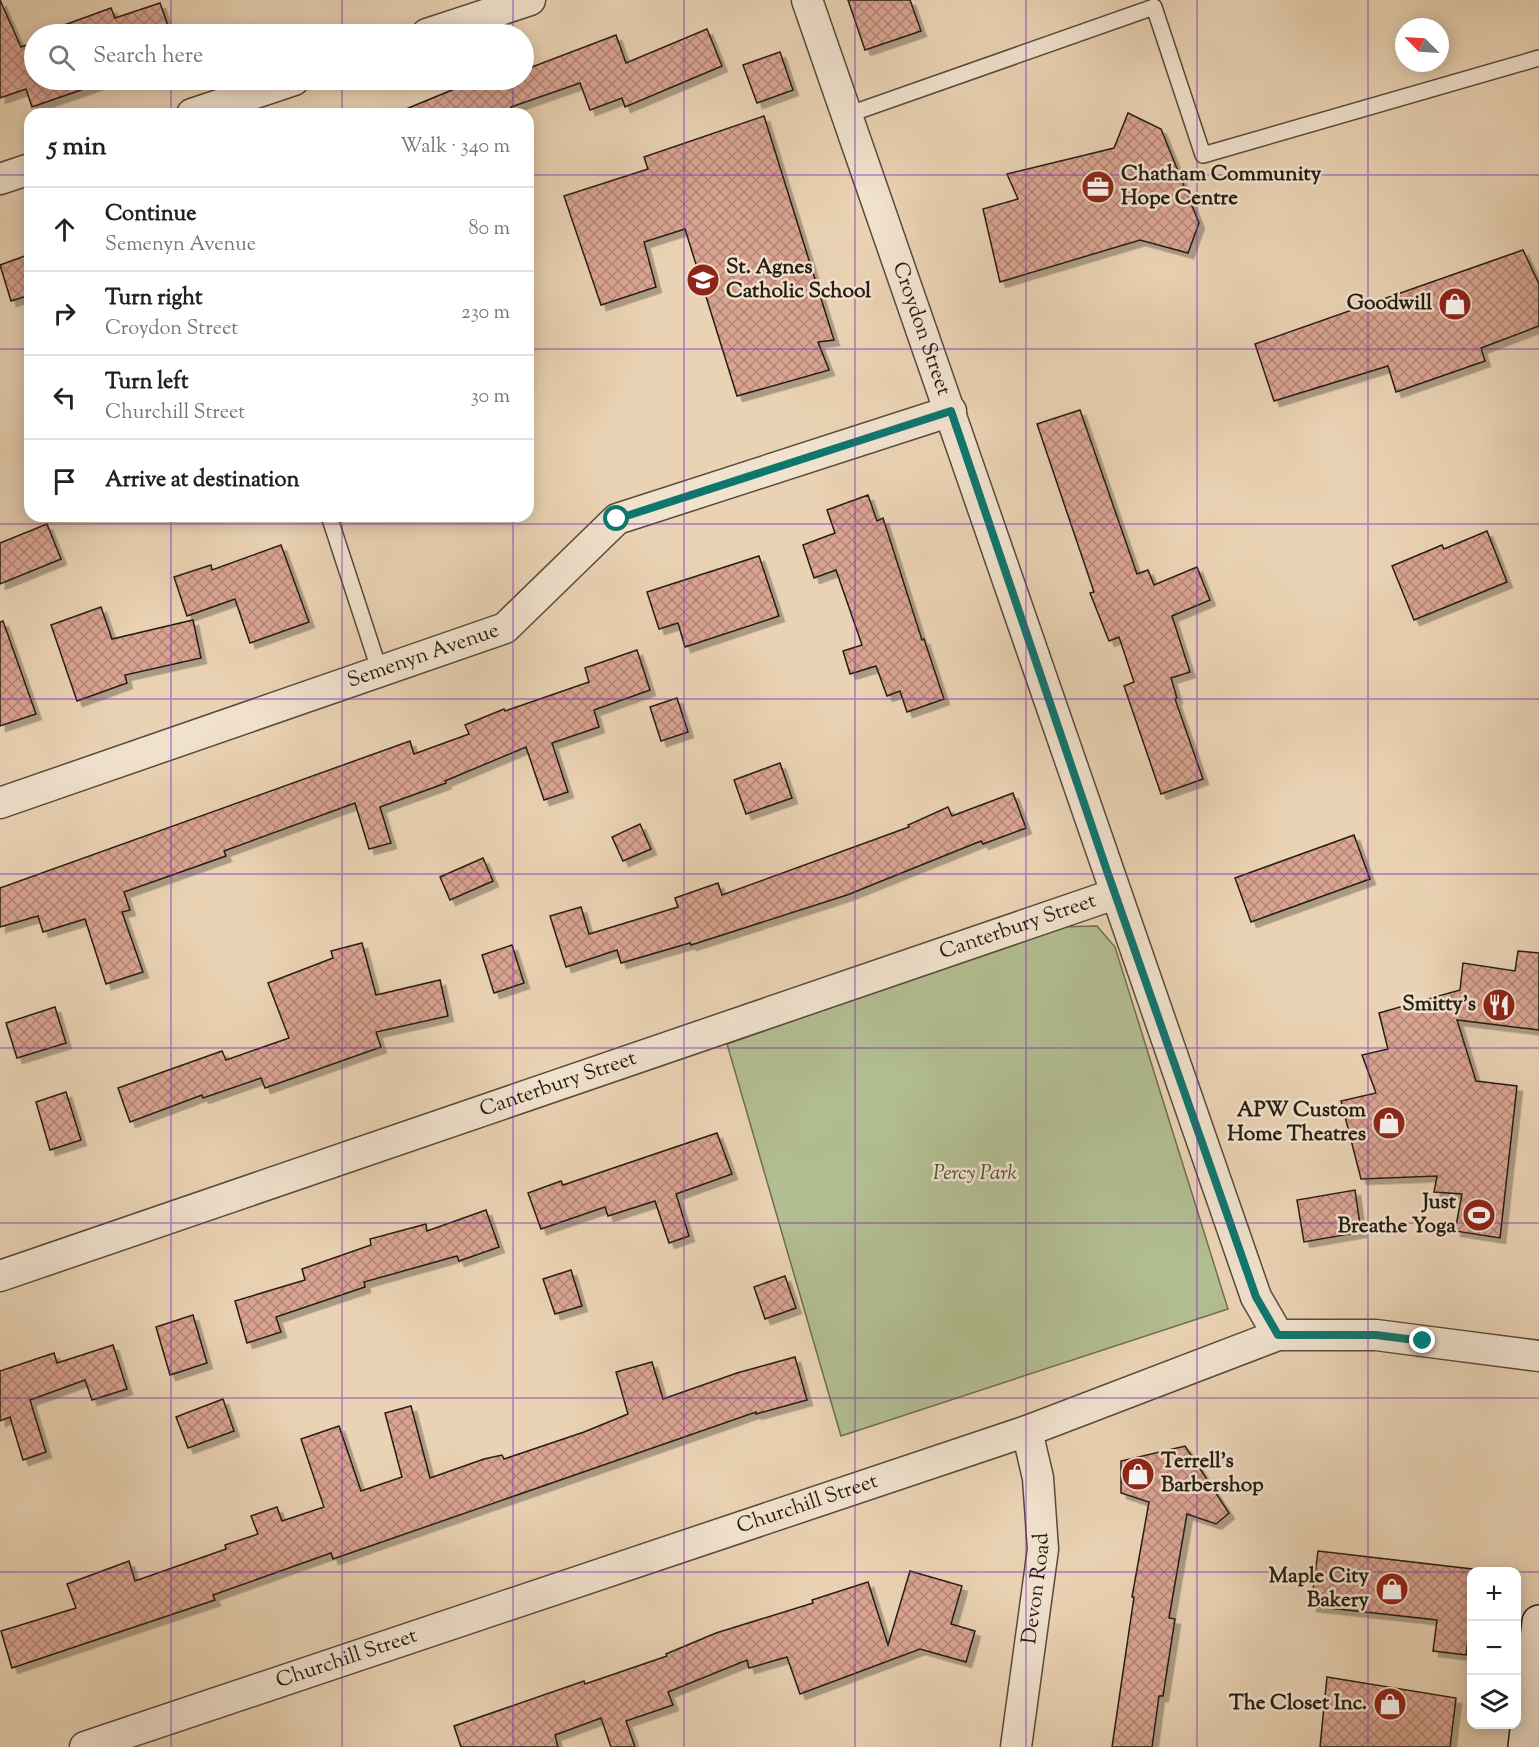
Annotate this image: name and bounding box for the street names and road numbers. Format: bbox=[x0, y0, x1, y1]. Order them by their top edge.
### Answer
street label: Croydon Street bbox=[884, 258, 958, 400]
street label: Semenyn Avenue bbox=[343, 616, 503, 696]
street label: Canterbury Street bbox=[936, 887, 1100, 968]
street label: Canterbury Street bbox=[476, 1044, 641, 1126]
street label: Churchill Street bbox=[733, 1467, 882, 1542]
street label: Devon Road bbox=[1015, 1532, 1059, 1646]
street label: Churchill Street bbox=[272, 1622, 421, 1697]

